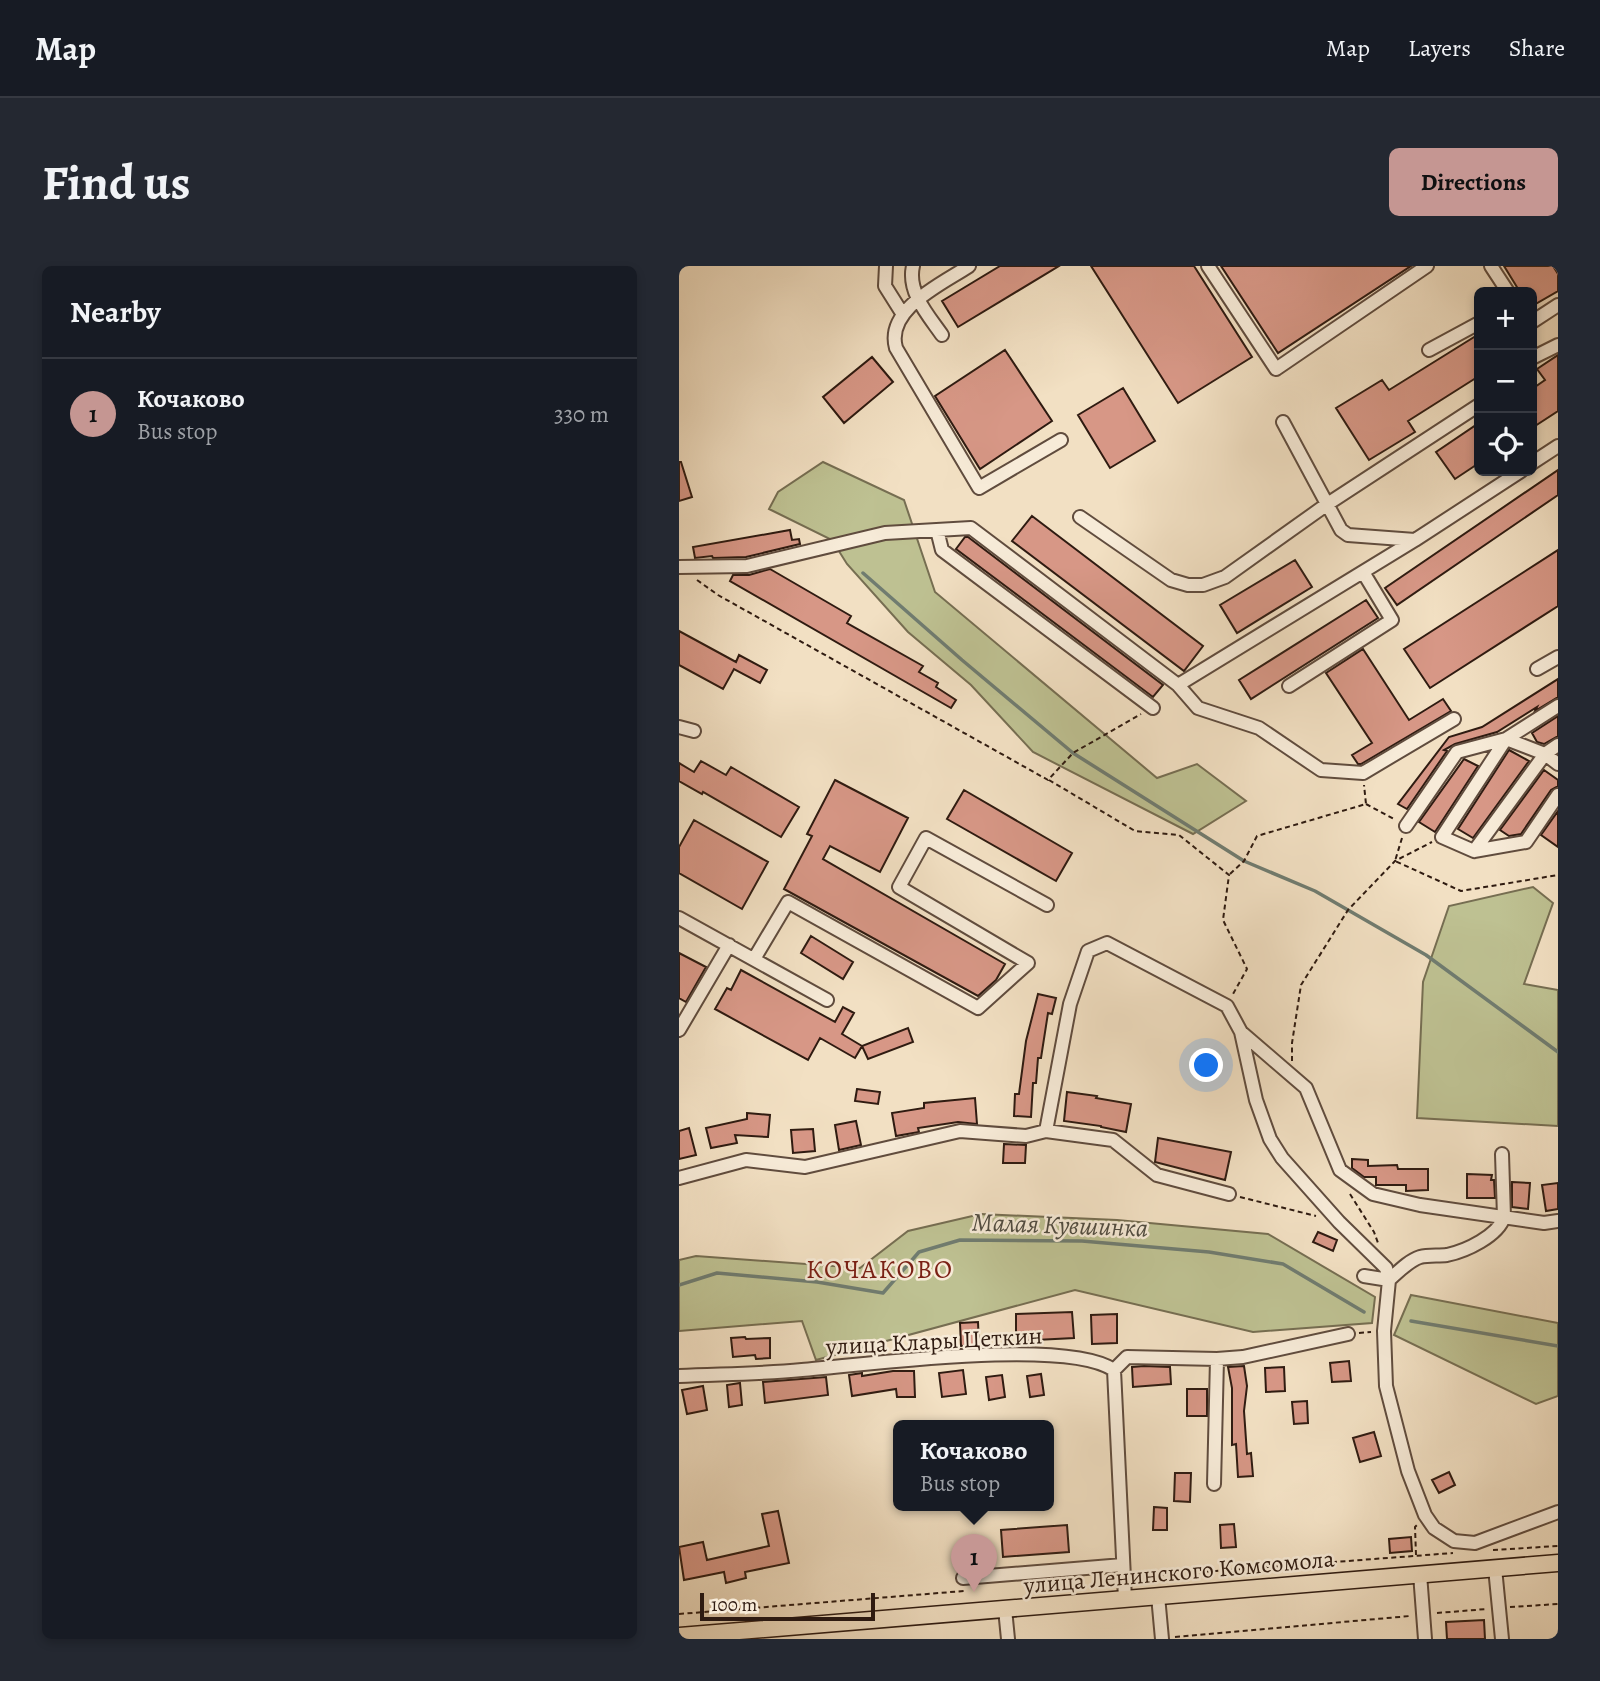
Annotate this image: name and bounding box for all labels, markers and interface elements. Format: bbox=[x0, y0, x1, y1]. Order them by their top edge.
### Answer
text: Map bbox=[35, 26, 96, 71]
text: Map bbox=[1326, 32, 1370, 64]
text: Layers bbox=[1408, 32, 1471, 64]
text: Share bbox=[1509, 32, 1565, 64]
button: Directions bbox=[1389, 148, 1558, 216]
text: Find us bbox=[42, 149, 190, 216]
map controls bbox=[1474, 287, 1537, 476]
button: + bbox=[1474, 287, 1537, 350]
text: Nearby bbox=[70, 292, 161, 332]
button: − bbox=[1474, 350, 1537, 413]
text: Кочаково bbox=[137, 381, 245, 416]
text: 1 bbox=[89, 399, 97, 430]
text: 330 m bbox=[554, 399, 609, 430]
button: locate bbox=[1474, 413, 1537, 476]
text: Bus stop bbox=[137, 416, 217, 447]
your location bbox=[1189, 1048, 1223, 1082]
water label: Малая Кувшинка bbox=[971, 1204, 1149, 1246]
district label: КОЧАКОВО bbox=[806, 1252, 954, 1287]
street label: улица Клары Цеткин bbox=[824, 1319, 1043, 1363]
popup bbox=[893, 1420, 1054, 1511]
text: Кочаково bbox=[920, 1433, 1027, 1468]
text: Bus stop bbox=[920, 1468, 1000, 1499]
pin: 1 bbox=[951, 1534, 997, 1592]
street label: улица Ленинского Комсомола bbox=[1021, 1542, 1336, 1602]
scale bar bbox=[700, 1590, 875, 1622]
text: 100 m bbox=[711, 1592, 757, 1618]

